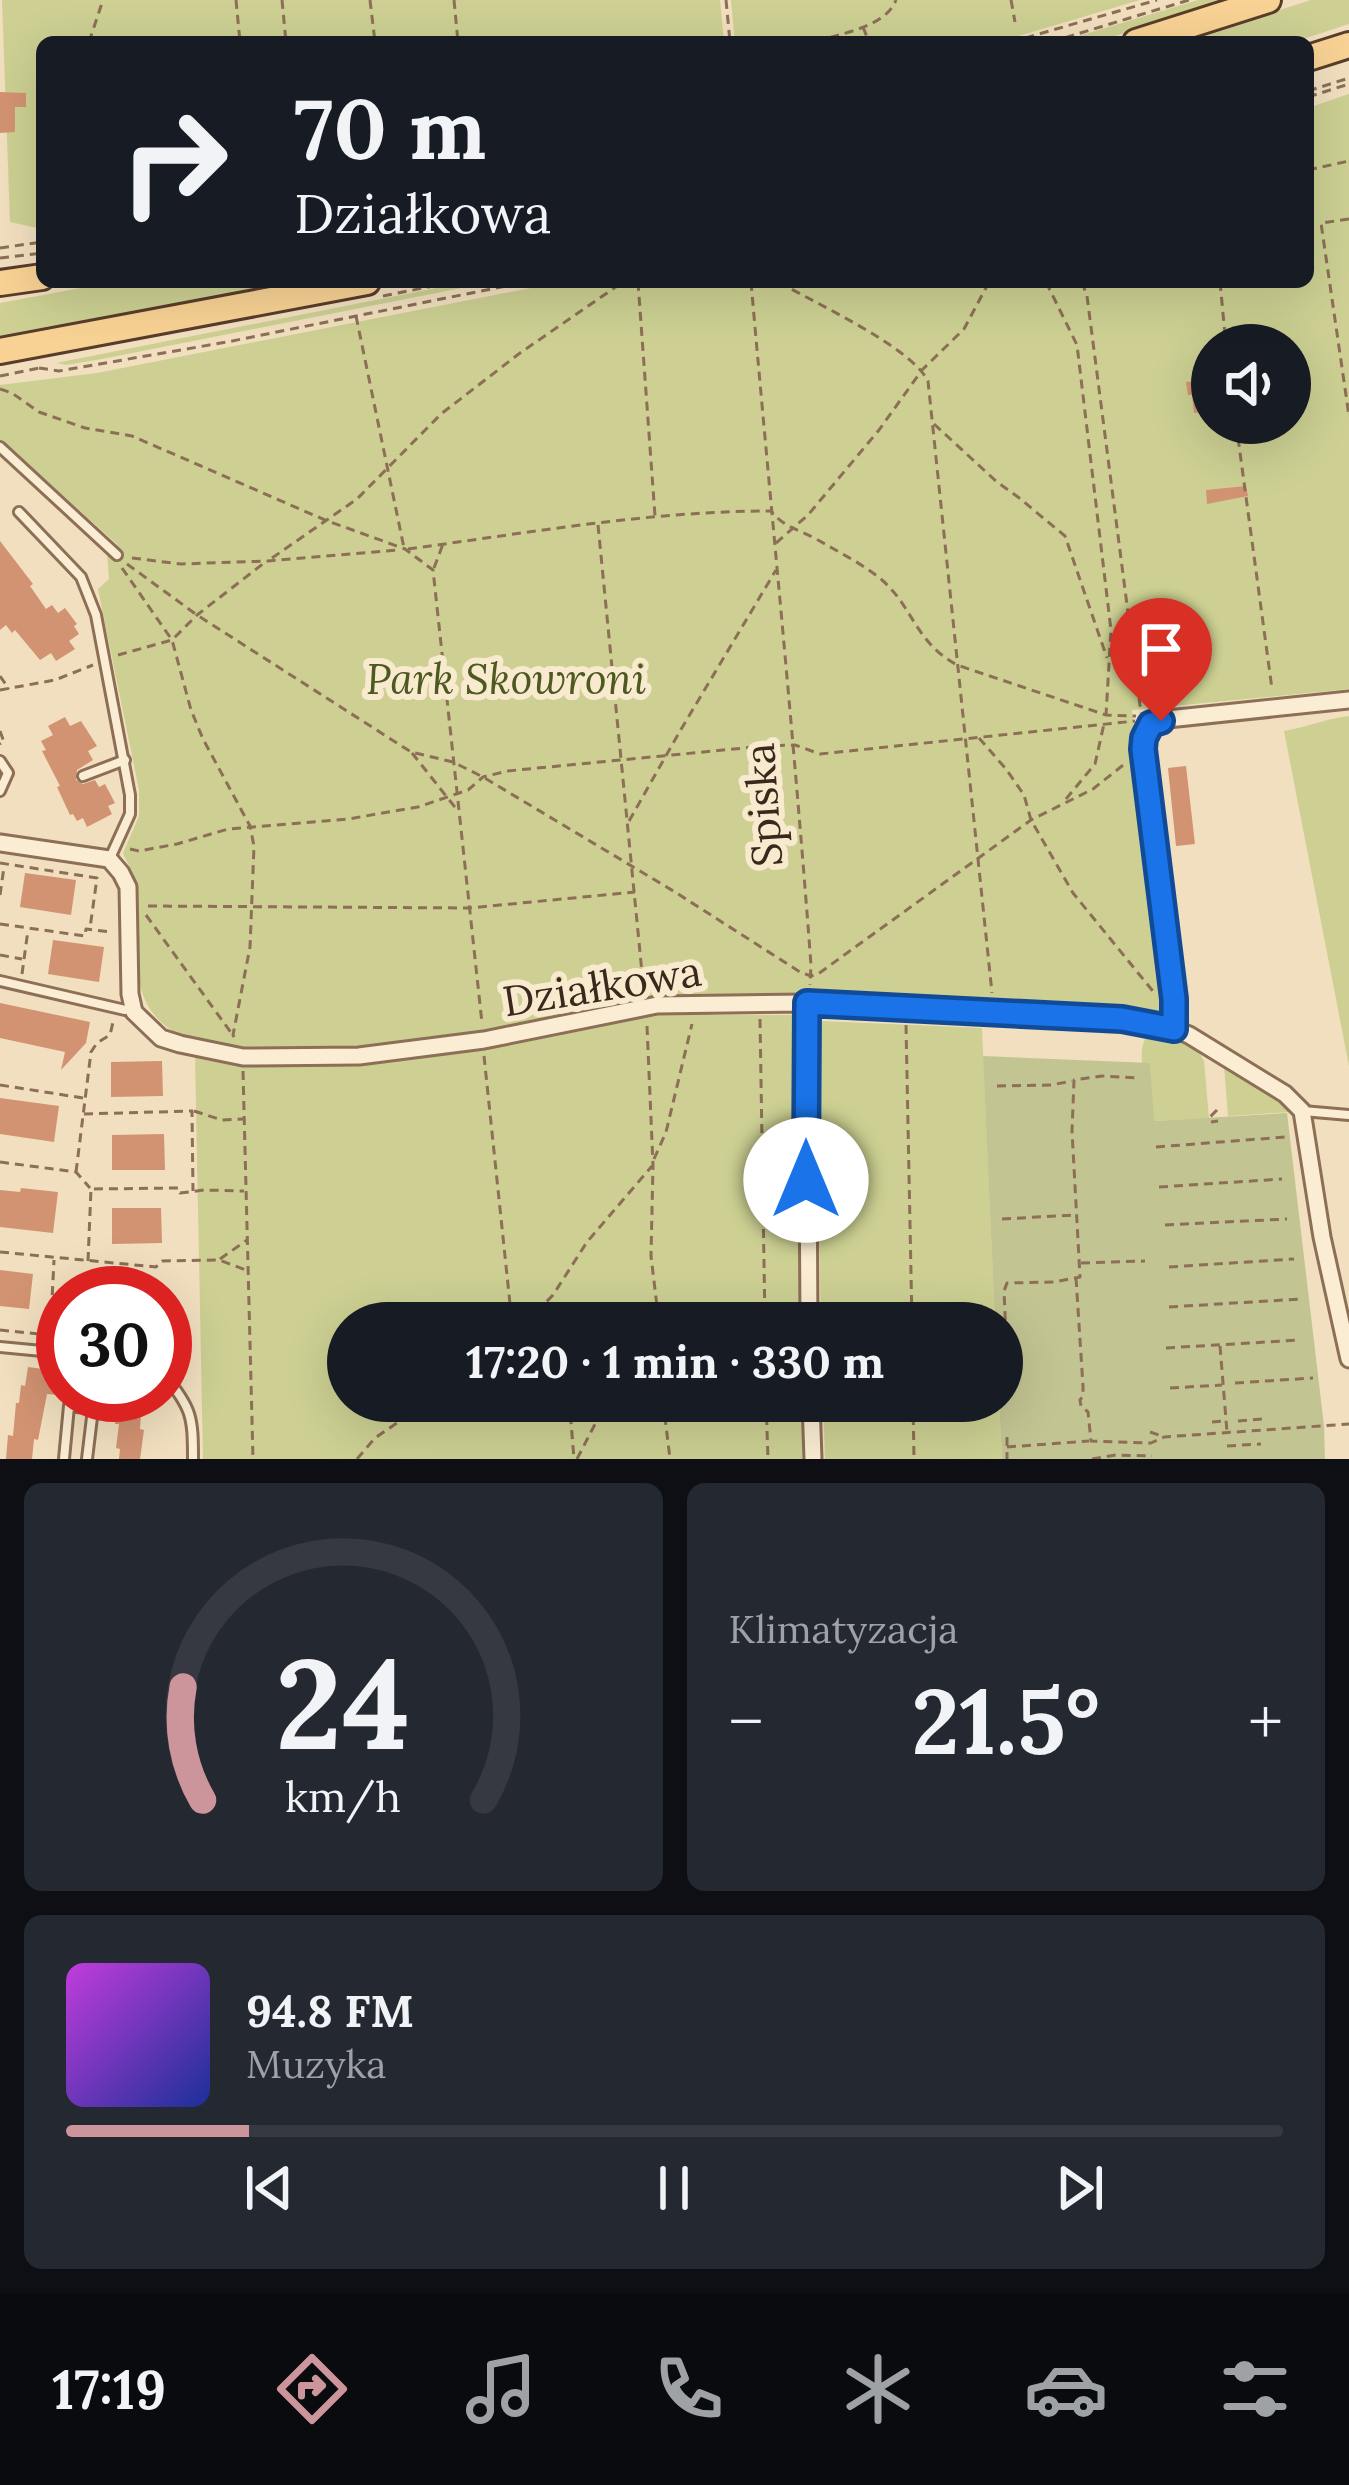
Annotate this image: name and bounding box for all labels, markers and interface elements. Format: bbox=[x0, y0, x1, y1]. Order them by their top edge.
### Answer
text: 70 m bbox=[294, 74, 486, 182]
icon: right bbox=[96, 84, 252, 240]
text: Działkowa bbox=[294, 179, 551, 248]
map controls bbox=[1191, 324, 1311, 444]
button: sound bbox=[1191, 324, 1311, 444]
pin bbox=[1110, 598, 1212, 721]
icon: arrive bbox=[1128, 616, 1194, 682]
park label: Park Skowroni bbox=[366, 652, 646, 706]
street label: Spiska bbox=[732, 741, 794, 869]
street label: Działkowa bbox=[499, 944, 705, 1028]
position arrow bbox=[743, 1117, 869, 1243]
speed limit sign: 30 bbox=[36, 1266, 192, 1422]
text: 17:20 · 1 min · 330 m bbox=[466, 1333, 884, 1390]
text: Klimatyzacja bbox=[729, 1604, 958, 1654]
text: 24 bbox=[276, 1623, 411, 1783]
text: 21.5° bbox=[912, 1663, 1100, 1779]
text: − bbox=[729, 1679, 763, 1763]
text: + bbox=[1248, 1679, 1283, 1763]
text: km/h bbox=[285, 1769, 401, 1824]
text: 94.8 FM bbox=[246, 1982, 414, 2039]
text: Muzyka bbox=[246, 2039, 386, 2089]
icon: previous bbox=[236, 2155, 302, 2221]
icon: pause bbox=[641, 2155, 707, 2221]
icon: next bbox=[1047, 2155, 1113, 2221]
icon: directions bbox=[270, 2347, 354, 2431]
icon: music bbox=[459, 2347, 543, 2431]
icon: phone bbox=[647, 2347, 731, 2431]
icon: climate bbox=[836, 2347, 920, 2431]
icon: car bbox=[1024, 2347, 1108, 2431]
icon: filters bbox=[1213, 2347, 1297, 2431]
text: 17:19 bbox=[52, 2355, 166, 2424]

